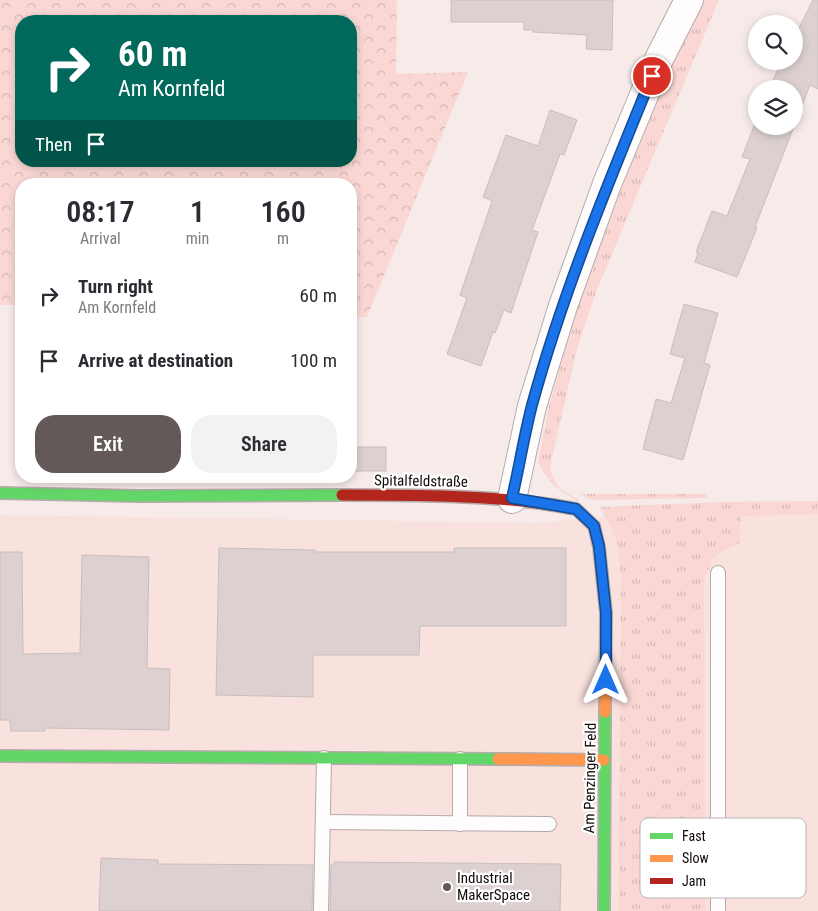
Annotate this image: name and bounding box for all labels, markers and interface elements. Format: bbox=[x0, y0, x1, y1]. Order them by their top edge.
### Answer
map controls bbox=[748, 15, 803, 135]
button: search bbox=[748, 15, 803, 70]
text: 60 m bbox=[118, 34, 187, 75]
icon: right bbox=[35, 35, 100, 100]
pin bbox=[631, 55, 673, 97]
icon: arrive bbox=[638, 62, 666, 90]
text: Am Kornfeld bbox=[118, 76, 225, 101]
button: layers bbox=[748, 80, 803, 135]
icon: arrive bbox=[82, 130, 110, 158]
text: Then bbox=[35, 133, 72, 156]
text: 08:17 bbox=[66, 194, 135, 229]
text: 1 bbox=[190, 194, 205, 229]
text: 160 bbox=[260, 194, 306, 229]
text: Arrival bbox=[80, 229, 121, 248]
text: min bbox=[186, 229, 209, 248]
text: m bbox=[277, 229, 289, 248]
text: Turn right bbox=[78, 275, 153, 298]
icon: right bbox=[35, 282, 63, 310]
text: 60 m bbox=[300, 284, 337, 307]
text: Am Kornfeld bbox=[78, 298, 156, 317]
icon: arrive bbox=[35, 347, 63, 375]
text: Arrive at destination bbox=[78, 349, 233, 372]
text: 100 m bbox=[290, 349, 337, 372]
button: Exit bbox=[35, 415, 181, 473]
button: Share bbox=[191, 415, 337, 473]
street label: Spitalfeldstraße bbox=[374, 471, 468, 491]
position arrow bbox=[579, 653, 631, 705]
street label: Am Penzinger Feld bbox=[580, 723, 600, 833]
legend bbox=[640, 818, 806, 898]
text: Fast bbox=[682, 828, 706, 844]
text: Slow bbox=[682, 850, 709, 866]
place label: Industrial MakerSpace bbox=[457, 869, 530, 904]
text: Jam bbox=[682, 873, 706, 889]
marker: Industrial MakerSpace bbox=[441, 881, 453, 893]

